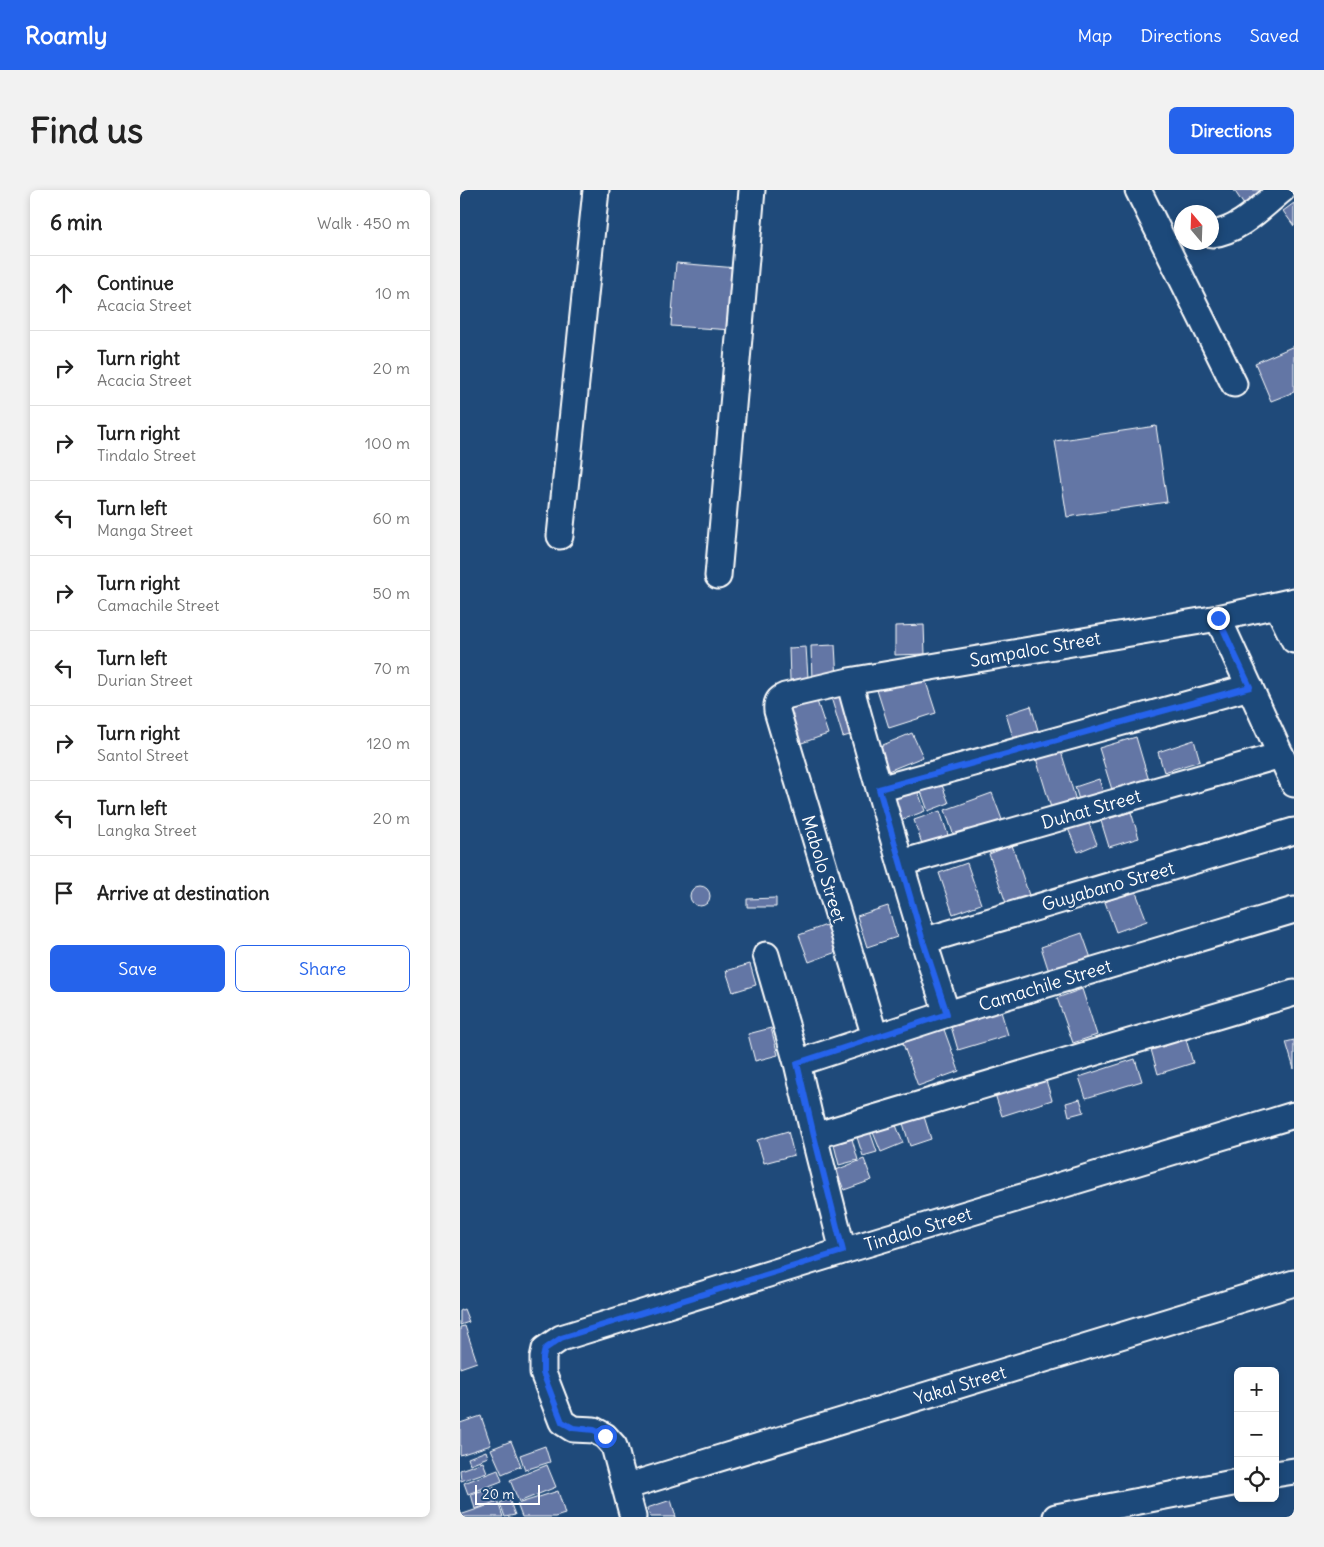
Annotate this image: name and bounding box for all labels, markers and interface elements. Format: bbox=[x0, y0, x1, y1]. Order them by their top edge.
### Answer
text: Roamly bbox=[25, 20, 107, 50]
text: Map bbox=[1077, 24, 1112, 47]
text: Directions bbox=[1140, 24, 1222, 47]
text: Saved bbox=[1250, 24, 1299, 47]
button: Directions bbox=[1169, 107, 1294, 154]
text: Find us bbox=[30, 108, 143, 152]
north arrow bbox=[1174, 205, 1219, 250]
text: 6 min bbox=[50, 209, 102, 236]
text: Walk · 450 m bbox=[317, 213, 410, 233]
text: Continue bbox=[97, 271, 174, 295]
icon: ahead bbox=[50, 279, 78, 307]
text: 10 m bbox=[375, 283, 410, 303]
text: Acacia Street bbox=[97, 295, 192, 315]
text: Turn right bbox=[97, 346, 180, 370]
icon: right bbox=[50, 354, 78, 382]
text: 20 m bbox=[373, 358, 410, 378]
text: Acacia Street bbox=[97, 370, 192, 390]
text: Turn right bbox=[97, 421, 180, 445]
icon: right bbox=[50, 429, 78, 457]
text: 100 m bbox=[365, 433, 410, 453]
text: Tindalo Street bbox=[97, 445, 196, 465]
text: Turn left bbox=[97, 496, 167, 520]
icon: left bbox=[50, 504, 78, 532]
text: 60 m bbox=[372, 508, 410, 528]
text: Manga Street bbox=[97, 520, 193, 540]
text: Turn right bbox=[97, 571, 180, 595]
icon: right bbox=[50, 579, 78, 607]
text: 50 m bbox=[372, 583, 410, 603]
text: Camachile Street bbox=[97, 595, 219, 615]
route end bbox=[1207, 607, 1230, 630]
street label: Sampaloc Street bbox=[968, 626, 1102, 672]
text: Turn left bbox=[97, 646, 167, 670]
icon: left bbox=[50, 654, 78, 682]
text: 70 m bbox=[374, 658, 410, 678]
text: Durian Street bbox=[97, 670, 193, 690]
text: Turn right bbox=[97, 721, 180, 745]
icon: right bbox=[50, 729, 78, 757]
text: 120 m bbox=[367, 733, 410, 753]
text: Santol Street bbox=[97, 745, 189, 765]
street label: Duhat Street bbox=[1039, 784, 1143, 834]
text: Turn left bbox=[97, 796, 167, 820]
icon: left bbox=[50, 804, 78, 832]
text: 20 m bbox=[373, 808, 410, 828]
street label: Mabolo Street bbox=[797, 812, 851, 926]
text: Langka Street bbox=[97, 820, 197, 840]
street label: Guyabano Street bbox=[1039, 856, 1177, 916]
icon: arrive bbox=[50, 879, 78, 907]
text: Arrive at destination bbox=[97, 881, 270, 905]
button: Save bbox=[50, 945, 225, 992]
button: Share bbox=[235, 945, 410, 992]
street label: Camachile Street bbox=[976, 954, 1114, 1016]
street label: Tindalo Street bbox=[861, 1202, 975, 1256]
street label: Yakal Street bbox=[911, 1360, 1009, 1410]
map controls bbox=[1234, 1367, 1279, 1502]
button: + bbox=[1234, 1367, 1279, 1412]
button: − bbox=[1234, 1412, 1279, 1457]
route start bbox=[594, 1425, 617, 1448]
button: locate bbox=[1234, 1457, 1279, 1502]
scale bar bbox=[475, 1482, 540, 1505]
text: 20 m bbox=[482, 1485, 515, 1503]

